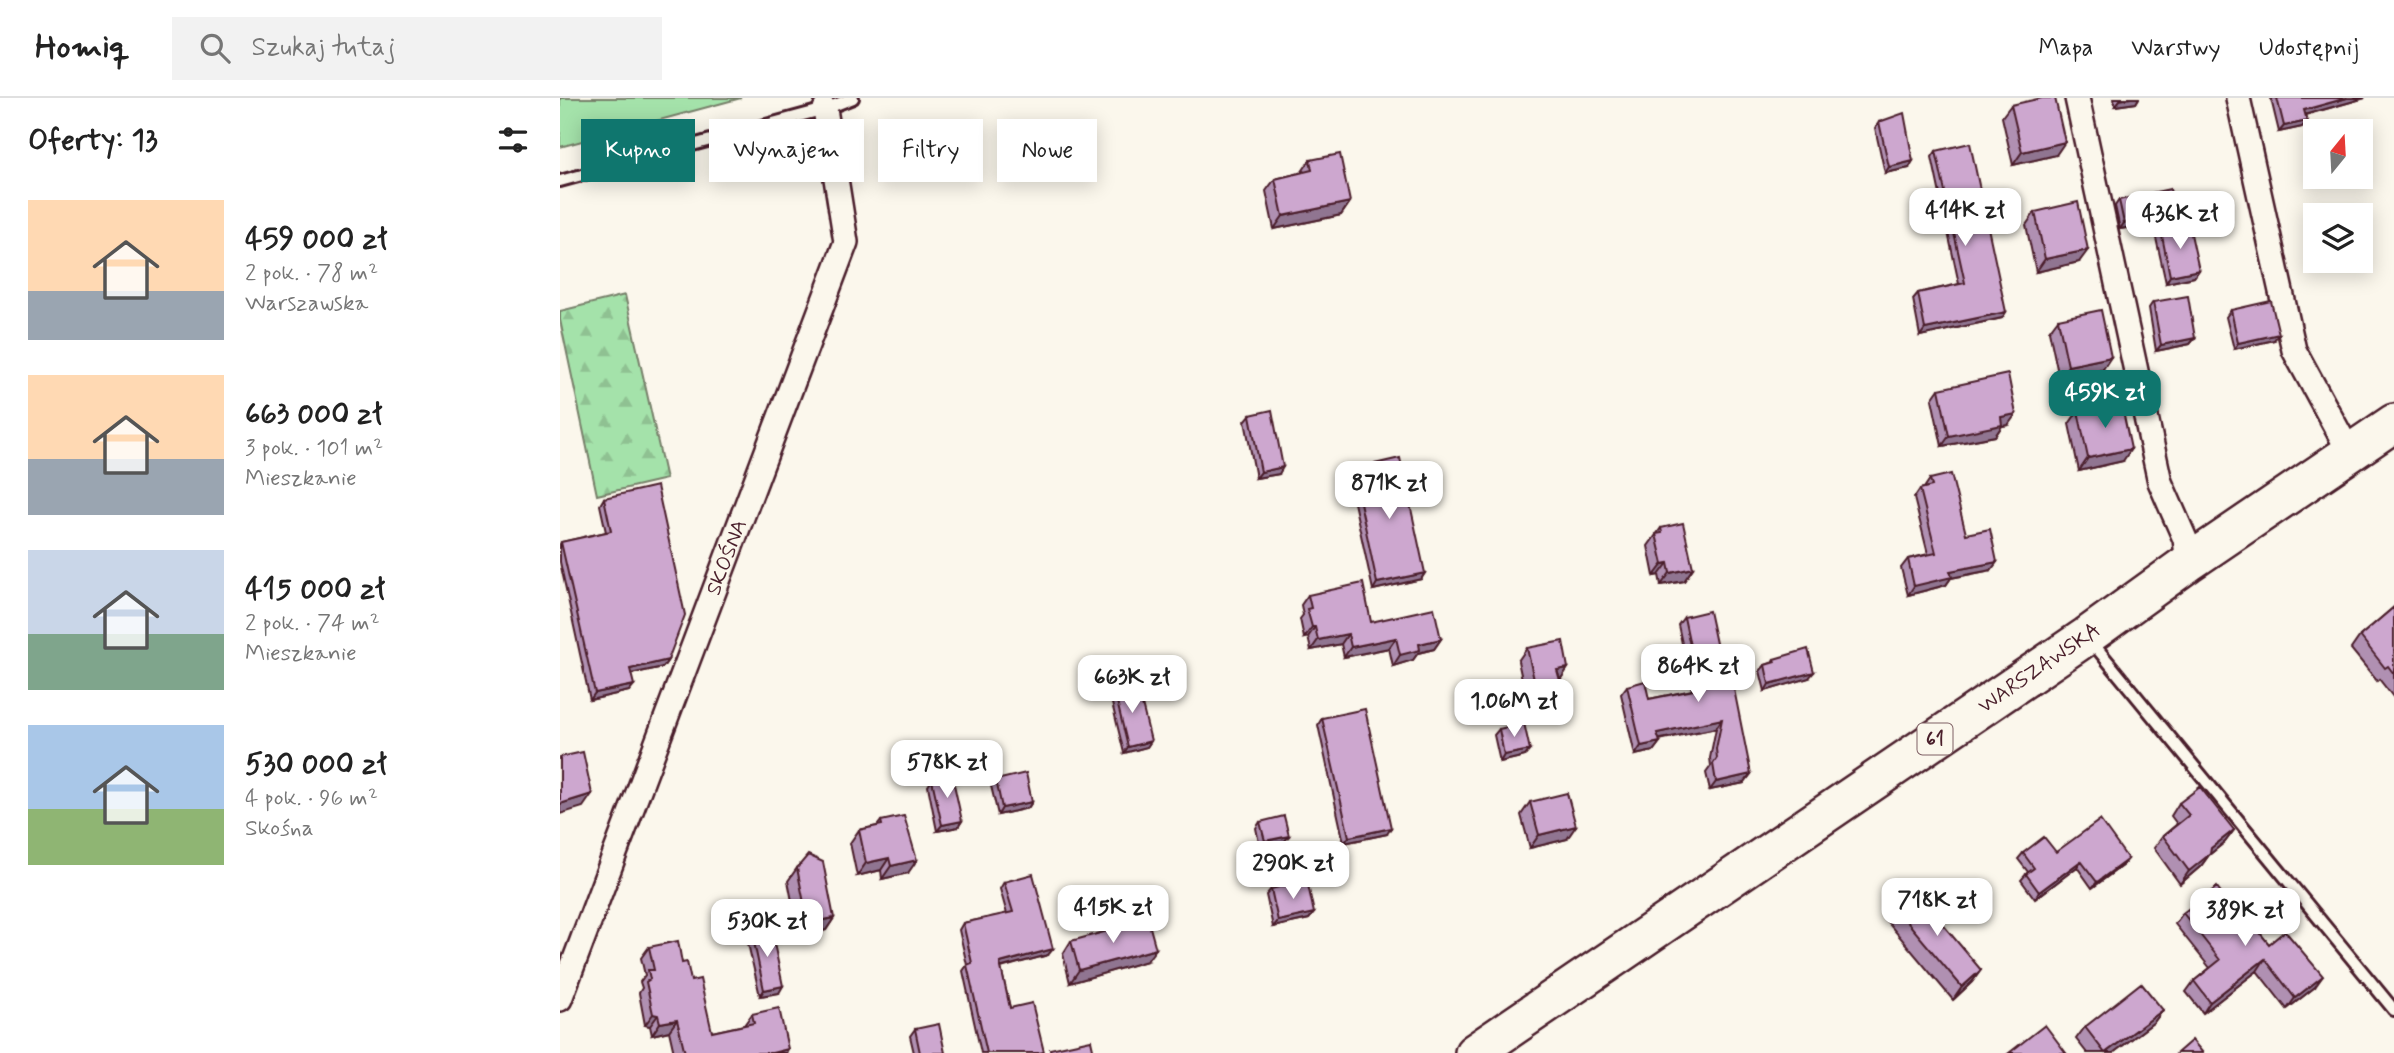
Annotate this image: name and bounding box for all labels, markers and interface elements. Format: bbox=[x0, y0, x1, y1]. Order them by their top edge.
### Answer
search box bbox=[172, 17, 662, 80]
text: Homiq bbox=[35, 26, 130, 70]
icon: search bbox=[196, 29, 234, 67]
text: Szukaj tutaj bbox=[252, 31, 395, 65]
text: Mapa bbox=[2038, 33, 2093, 64]
text: Warstwy bbox=[2131, 33, 2221, 64]
text: Udostępnij bbox=[2259, 33, 2359, 64]
chip: Kupno bbox=[581, 119, 695, 182]
chip: Wynajem bbox=[709, 119, 864, 182]
chip: Filtry bbox=[878, 119, 983, 182]
chip: Nowe bbox=[997, 119, 1097, 182]
north arrow bbox=[2303, 119, 2373, 189]
map controls bbox=[2303, 119, 2373, 273]
text: Oferty: 13 bbox=[28, 121, 158, 160]
icon: filters bbox=[494, 121, 532, 159]
pin: 414K zł bbox=[1900, 188, 2030, 248]
pin: 436K zł bbox=[2115, 192, 2245, 251]
text: 414K zł bbox=[1925, 196, 2005, 226]
text: 436K zł bbox=[2142, 199, 2218, 229]
button: layers bbox=[2303, 203, 2373, 273]
text: 459 000 zł bbox=[245, 220, 387, 259]
icon: home bbox=[84, 228, 168, 312]
text: 2 pok. · 78 m² bbox=[245, 259, 378, 289]
text: Warszawska bbox=[245, 289, 368, 319]
pin: 459K zł bbox=[2040, 370, 2170, 430]
text: 459K zł bbox=[2065, 378, 2145, 408]
text: 663 000 zł bbox=[245, 395, 382, 434]
icon: home bbox=[84, 403, 168, 487]
text: 3 pok. · 101 m² bbox=[245, 434, 383, 464]
pin: 871K zł bbox=[1324, 462, 1454, 521]
text: Mieszkanie bbox=[245, 464, 357, 494]
text: 871K zł bbox=[1351, 469, 1427, 499]
street label: SKOŚNA bbox=[700, 516, 754, 599]
text: 415 000 zł bbox=[245, 570, 385, 609]
icon: home bbox=[84, 578, 168, 662]
text: 2 pok. · 74 m² bbox=[245, 609, 380, 639]
street label: WARSZAWSKA bbox=[1973, 616, 2107, 720]
text: Mieszkanie bbox=[245, 639, 357, 669]
pin: 864K zł bbox=[1633, 644, 1763, 704]
text: 864K zł bbox=[1657, 652, 1739, 682]
pin: 663K zł bbox=[1067, 656, 1197, 715]
text: 663K zł bbox=[1094, 663, 1170, 693]
pin: 1.06M zł bbox=[1442, 680, 1586, 739]
text: 1.06M zł bbox=[1470, 687, 1558, 717]
road number: 61 bbox=[1918, 724, 1952, 754]
pin: 578K zł bbox=[882, 740, 1012, 800]
text: 530 000 zł bbox=[245, 745, 387, 784]
text: 578K zł bbox=[907, 748, 987, 778]
icon: home bbox=[84, 753, 168, 837]
text: 4 pok. · 96 m² bbox=[245, 784, 378, 814]
text: Skośna bbox=[245, 814, 314, 844]
pin: 290K zł bbox=[1228, 842, 1358, 901]
text: 290K zł bbox=[1252, 849, 1334, 879]
pin: 718K zł bbox=[1872, 878, 2002, 938]
pin: 415K zł bbox=[1048, 886, 1178, 945]
text: 718K zł bbox=[1898, 886, 1976, 916]
pin: 389K zł bbox=[2180, 888, 2310, 948]
text: 415K zł bbox=[1074, 893, 1152, 923]
text: 389K zł bbox=[2206, 896, 2284, 926]
pin: 530K zł bbox=[702, 900, 832, 959]
text: 530K zł bbox=[727, 907, 807, 937]

